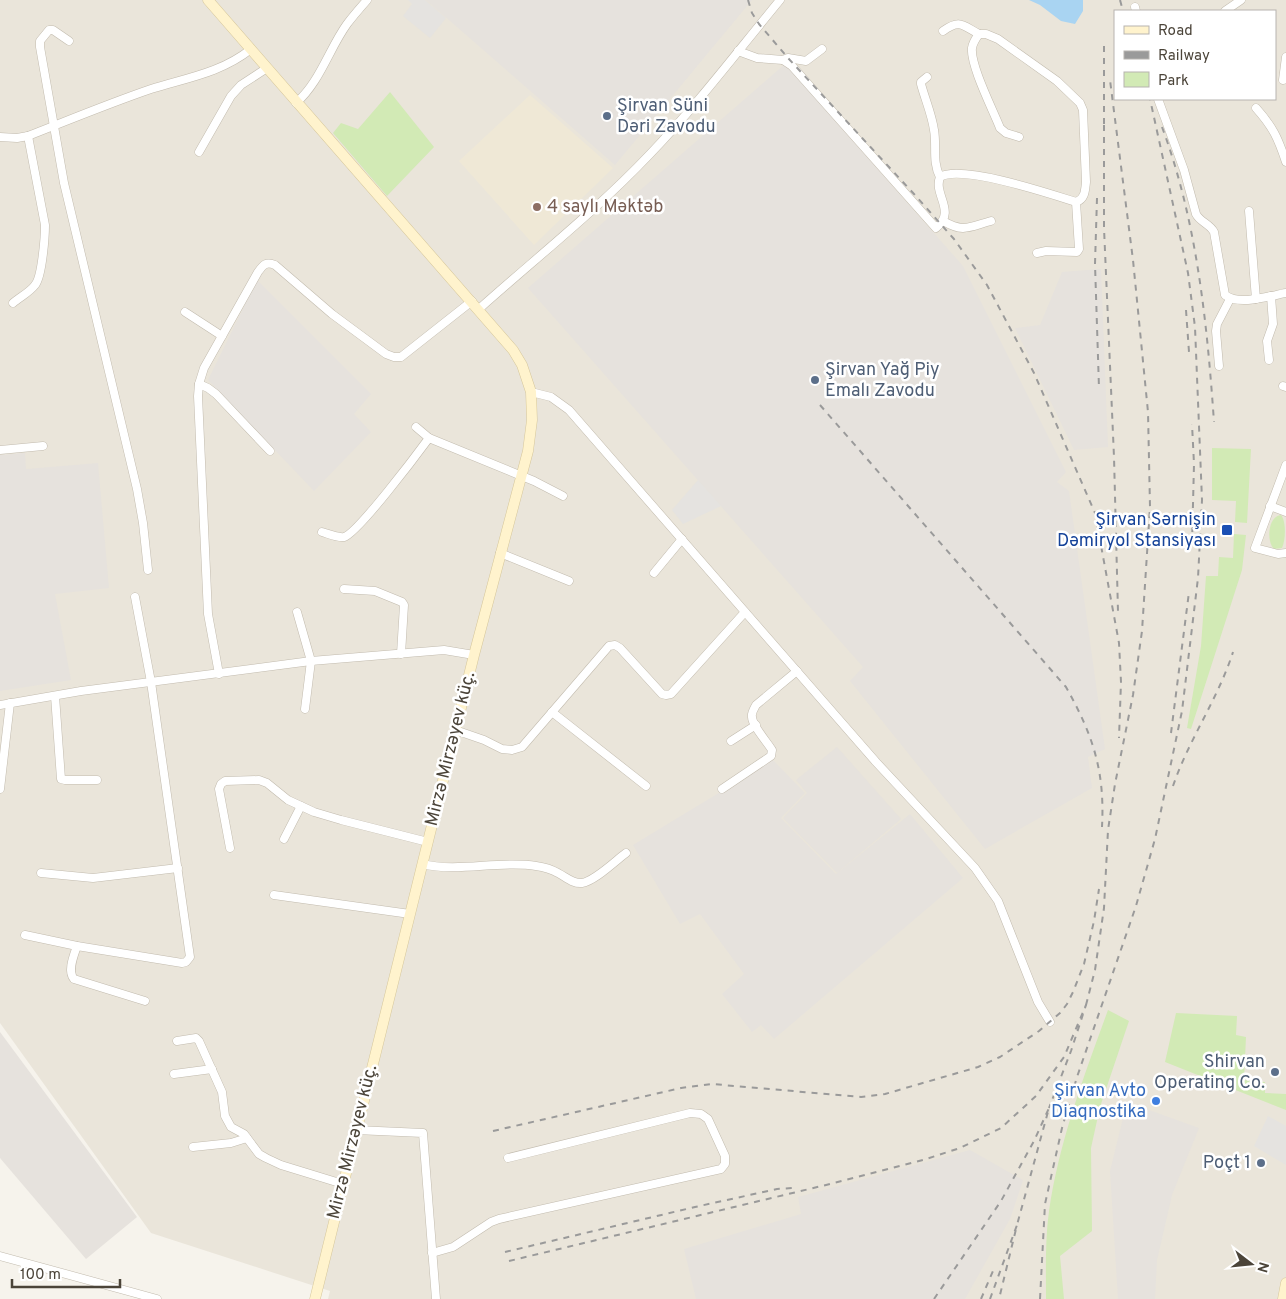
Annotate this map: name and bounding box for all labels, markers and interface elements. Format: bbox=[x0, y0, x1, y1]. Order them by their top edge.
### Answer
legend bbox=[1114, 10, 1276, 100]
text: Road bbox=[1158, 22, 1193, 41]
text: Railway bbox=[1158, 47, 1210, 66]
text: Park bbox=[1158, 72, 1189, 91]
place label: Şirvan Süni Dəri Zavodu bbox=[617, 95, 716, 139]
marker: Şirvan Süni Dəri Zavodu bbox=[601, 110, 613, 122]
place label: 4 saylı Məktəb bbox=[547, 196, 663, 219]
marker: 4 saylı Məktəb bbox=[531, 201, 543, 213]
place label: Şirvan Yağ Piy Emalı Zavodu bbox=[825, 359, 940, 403]
marker: Şirvan Yağ Piy Emalı Zavodu bbox=[809, 374, 821, 386]
place label: Şirvan Sərnişin Dəmiryol Stansiyası bbox=[1057, 509, 1216, 553]
marker: Şirvan Sərnişin Dəmiryol Stansiyası bbox=[1220, 523, 1234, 537]
street label: Mirzə Mirzəyev küç. bbox=[421, 669, 481, 829]
place label: Shirvan Operating Co. bbox=[1154, 1051, 1265, 1095]
street label: Mirzə Mirzəyev küç. bbox=[323, 1062, 383, 1222]
marker: Shirvan Operating Co. bbox=[1269, 1066, 1281, 1078]
place label: Şirvan Avto Diaqnostika bbox=[1051, 1080, 1146, 1124]
marker: Şirvan Avto Diaqnostika bbox=[1150, 1095, 1162, 1107]
place label: Poçt 1 bbox=[1203, 1152, 1251, 1175]
marker: Poçt 1 bbox=[1255, 1157, 1267, 1169]
north arrow bbox=[1226, 1239, 1276, 1289]
scale bar bbox=[12, 1256, 120, 1288]
text: N bbox=[1252, 1260, 1272, 1274]
text: 100 m bbox=[20, 1266, 61, 1285]

